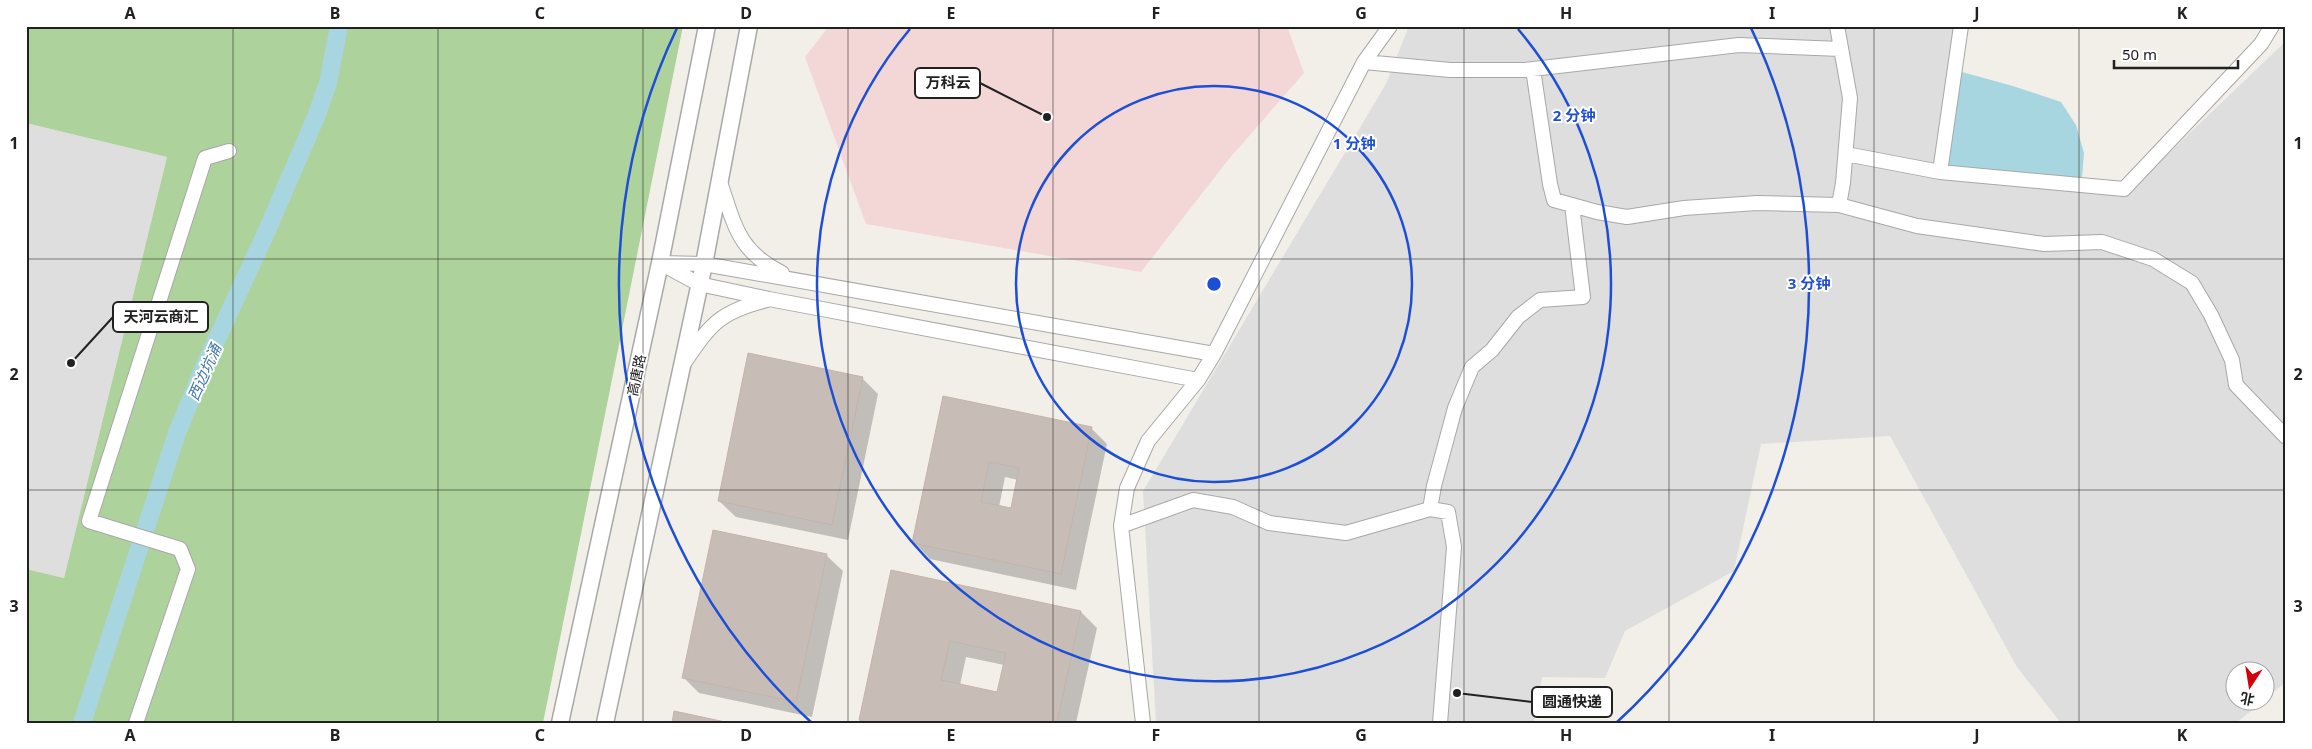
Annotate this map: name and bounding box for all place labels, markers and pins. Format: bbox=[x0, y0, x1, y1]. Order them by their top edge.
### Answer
callout: 万科云 bbox=[915, 68, 980, 98]
centre of rings bbox=[1205, 275, 1223, 293]
callout: 天河云商汇 bbox=[113, 302, 208, 332]
callout: 圆通快递 bbox=[1532, 687, 1612, 717]

